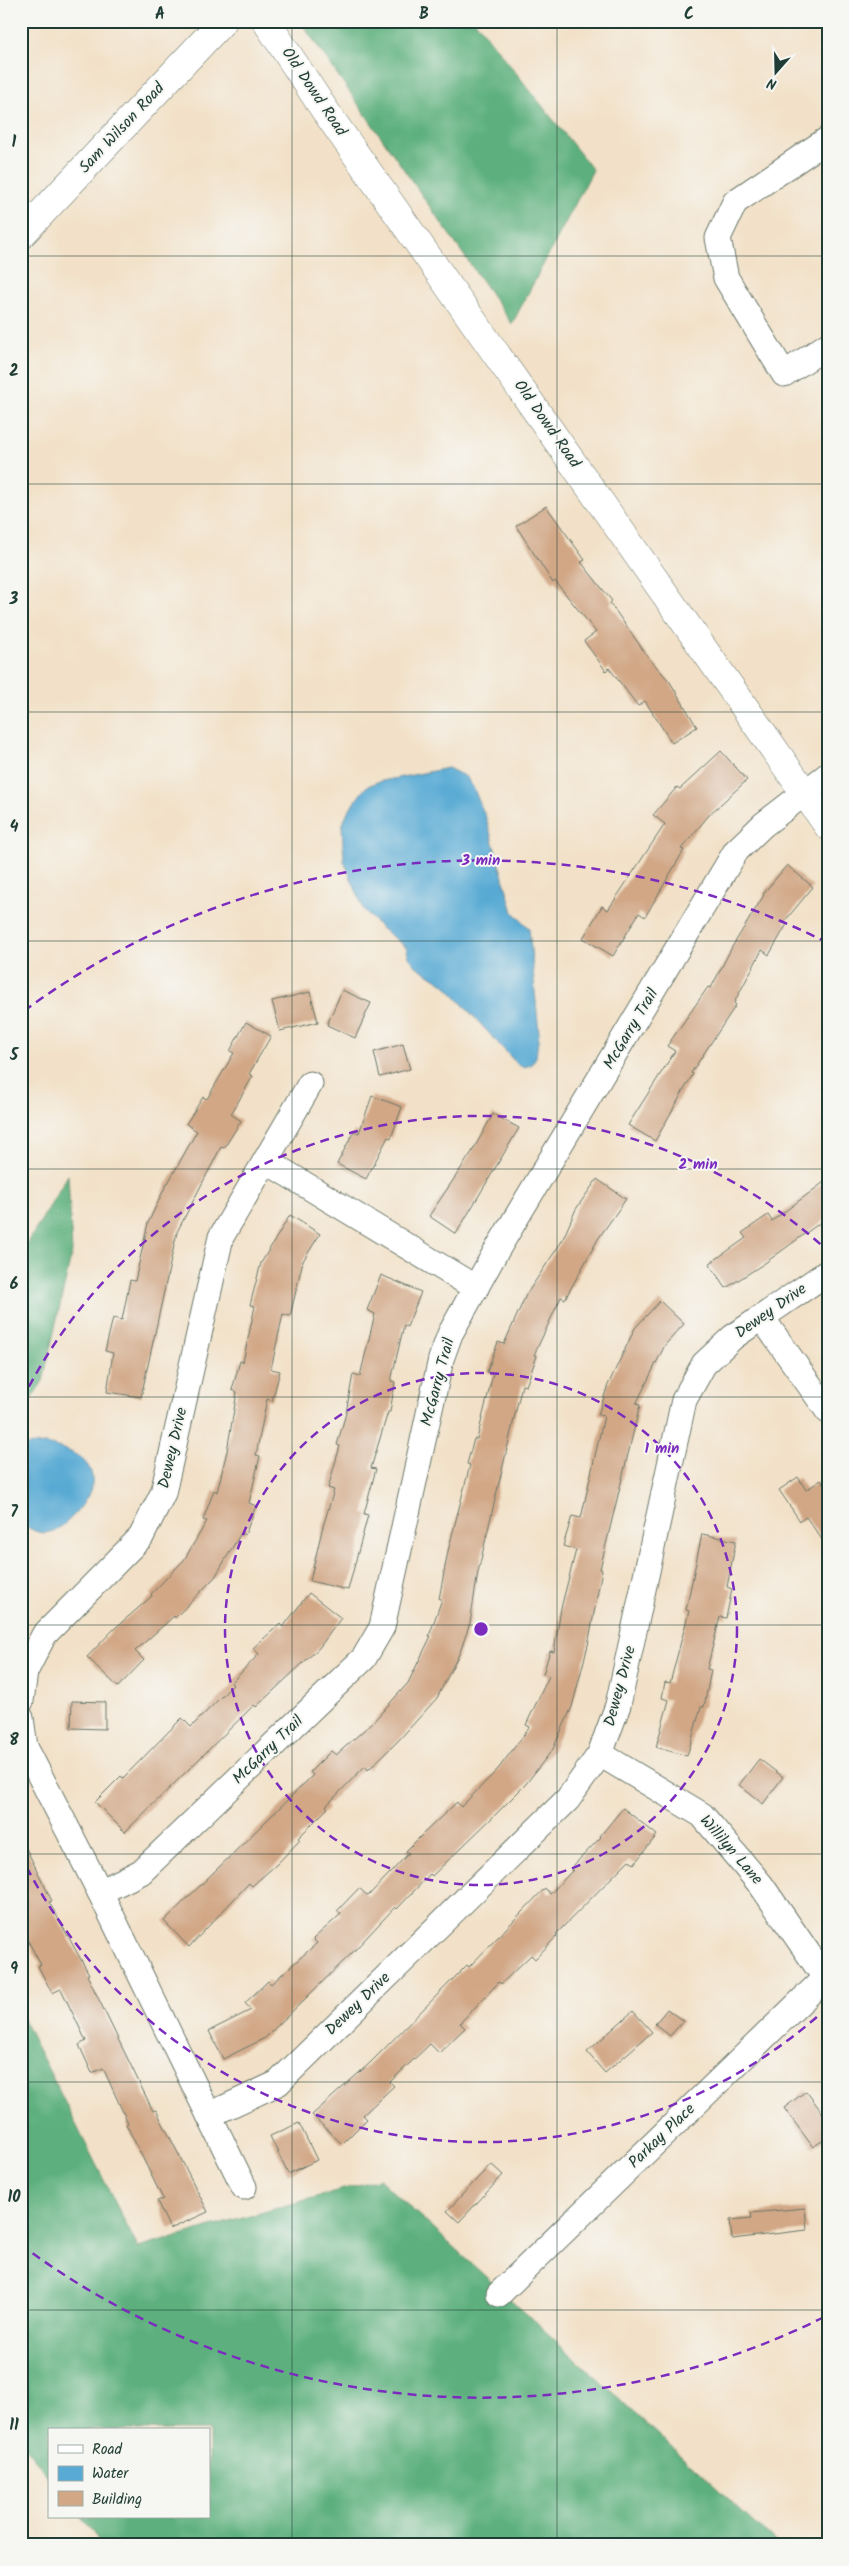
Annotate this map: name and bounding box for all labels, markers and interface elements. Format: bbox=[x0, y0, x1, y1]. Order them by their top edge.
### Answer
text: A bbox=[155, 2, 165, 27]
text: B bbox=[419, 2, 429, 27]
text: C bbox=[684, 2, 694, 27]
street label: Old Dowd Road bbox=[275, 42, 354, 143]
north arrow bbox=[752, 48, 802, 98]
text: N bbox=[764, 71, 780, 95]
street label: Sam Wilson Road bbox=[73, 76, 172, 179]
text: 1 bbox=[12, 130, 17, 155]
text: 2 bbox=[9, 359, 19, 384]
street label: Old Dowd Road bbox=[507, 375, 587, 474]
text: 3 bbox=[9, 587, 19, 612]
text: 4 bbox=[10, 815, 19, 840]
text: 3 min bbox=[461, 849, 500, 873]
street label: McGarry Trail bbox=[597, 984, 665, 1074]
text: 5 bbox=[9, 1043, 20, 1068]
text: 2 min bbox=[678, 1153, 718, 1177]
text: 6 bbox=[10, 1272, 19, 1297]
street label: Dewey Drive bbox=[730, 1277, 812, 1345]
street label: McGarry Trail bbox=[414, 1335, 462, 1429]
street label: Dewey Drive bbox=[152, 1405, 194, 1491]
text: 1 min bbox=[645, 1437, 679, 1461]
text: 7 bbox=[10, 1500, 18, 1525]
centre of rings bbox=[472, 1620, 490, 1638]
street label: Dewey Drive bbox=[597, 1643, 643, 1729]
street label: McGarry Trail bbox=[227, 1709, 309, 1790]
text: 8 bbox=[9, 1728, 19, 1753]
street label: Willilyn Lane bbox=[693, 1809, 769, 1891]
text: 9 bbox=[10, 1957, 18, 1982]
street label: Dewey Drive bbox=[320, 1966, 396, 2042]
street label: Parkay Place bbox=[623, 2098, 701, 2174]
text: 10 bbox=[7, 2185, 21, 2210]
text: 11 bbox=[9, 2413, 19, 2438]
legend bbox=[48, 2428, 210, 2518]
text: Road bbox=[92, 2438, 123, 2462]
text: Water bbox=[92, 2462, 129, 2486]
text: Building bbox=[92, 2488, 142, 2512]

